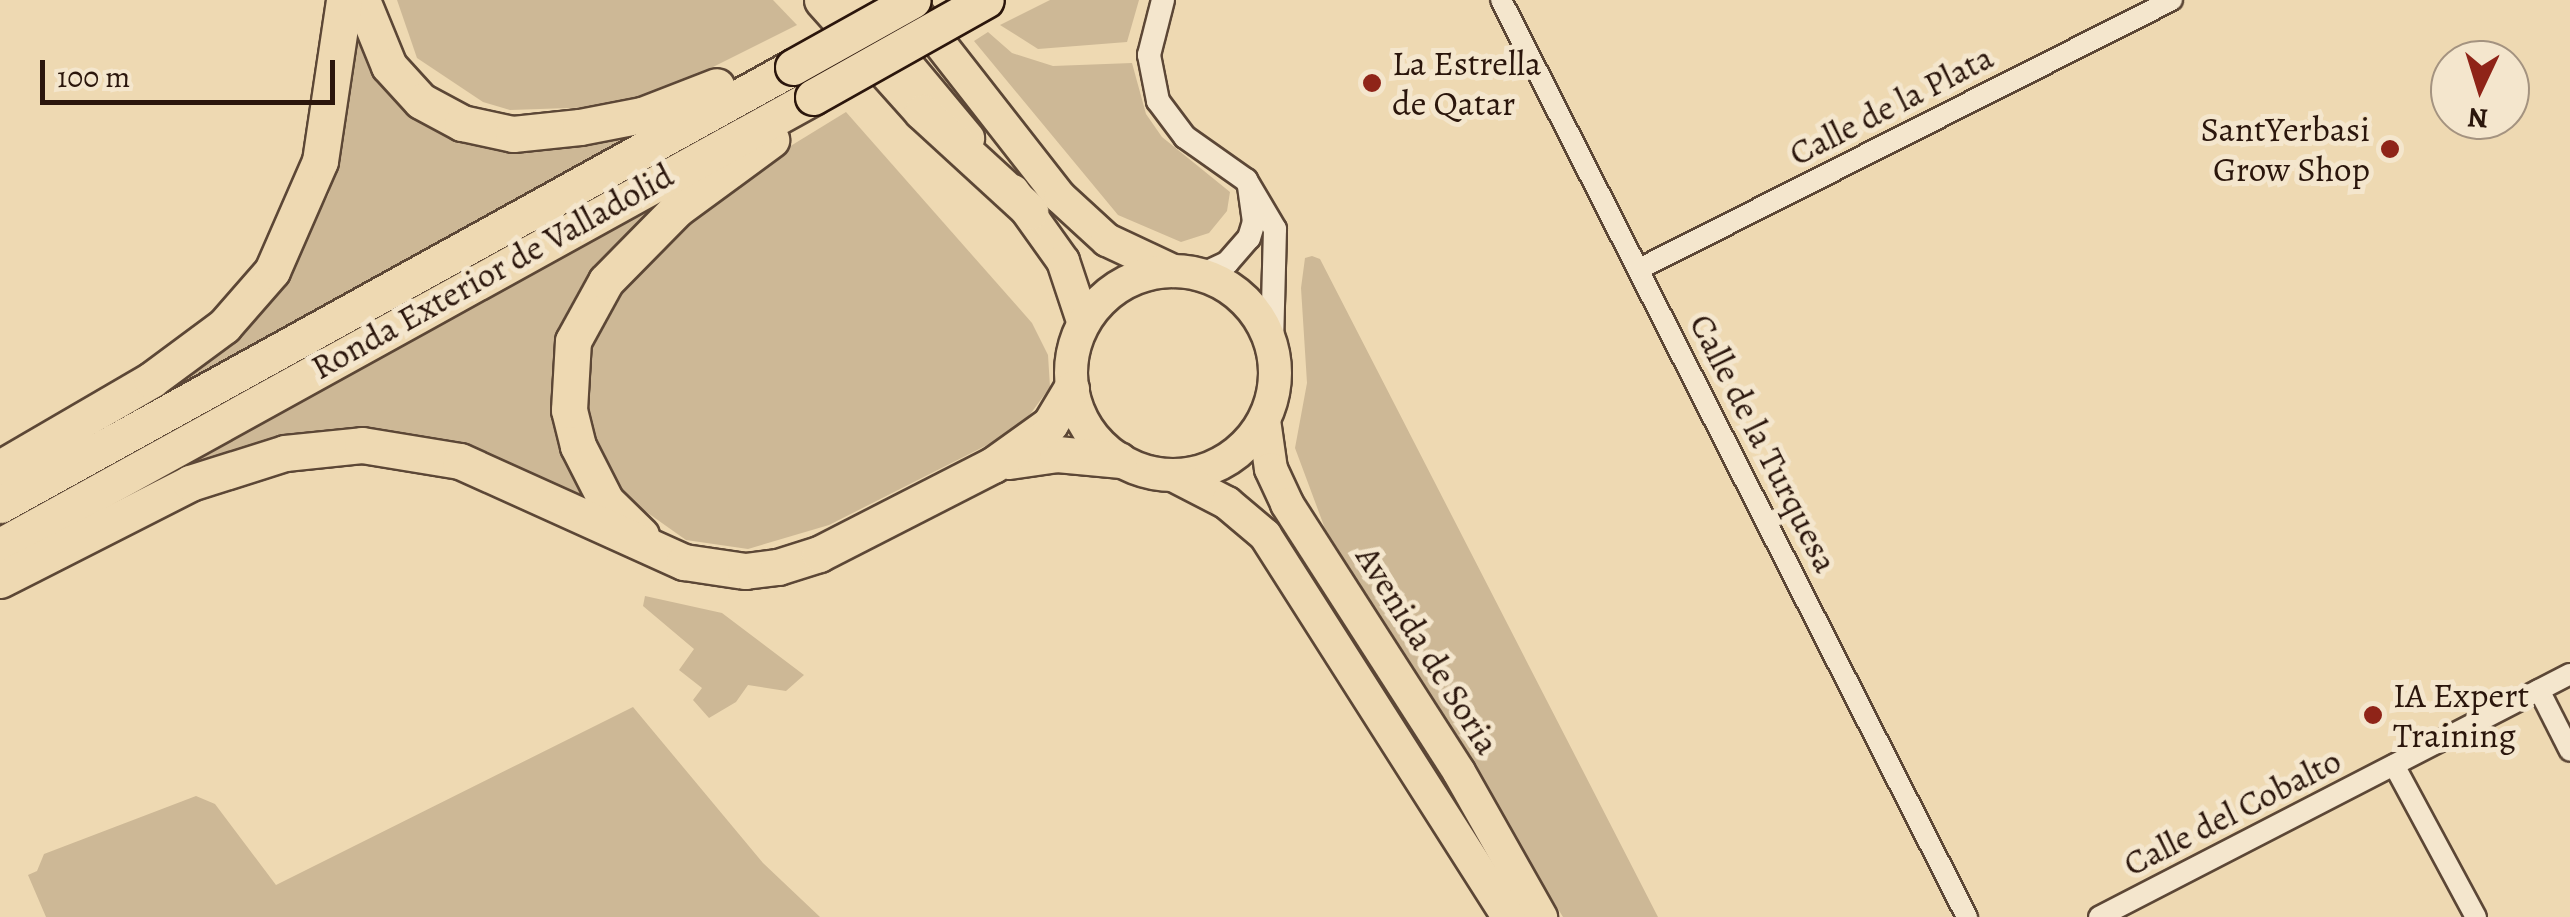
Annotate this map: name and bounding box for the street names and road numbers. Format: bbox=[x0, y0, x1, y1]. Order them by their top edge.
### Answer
street label: Calle de la Plata bbox=[1782, 36, 2000, 174]
street label: Ronda Exterior de Valladolid bbox=[304, 154, 680, 388]
street label: Calle de la Turquesa bbox=[1681, 307, 1847, 579]
street label: Avenida de Soria bbox=[1347, 538, 1509, 762]
street label: Calle del Cobalto bbox=[2116, 739, 2348, 885]

